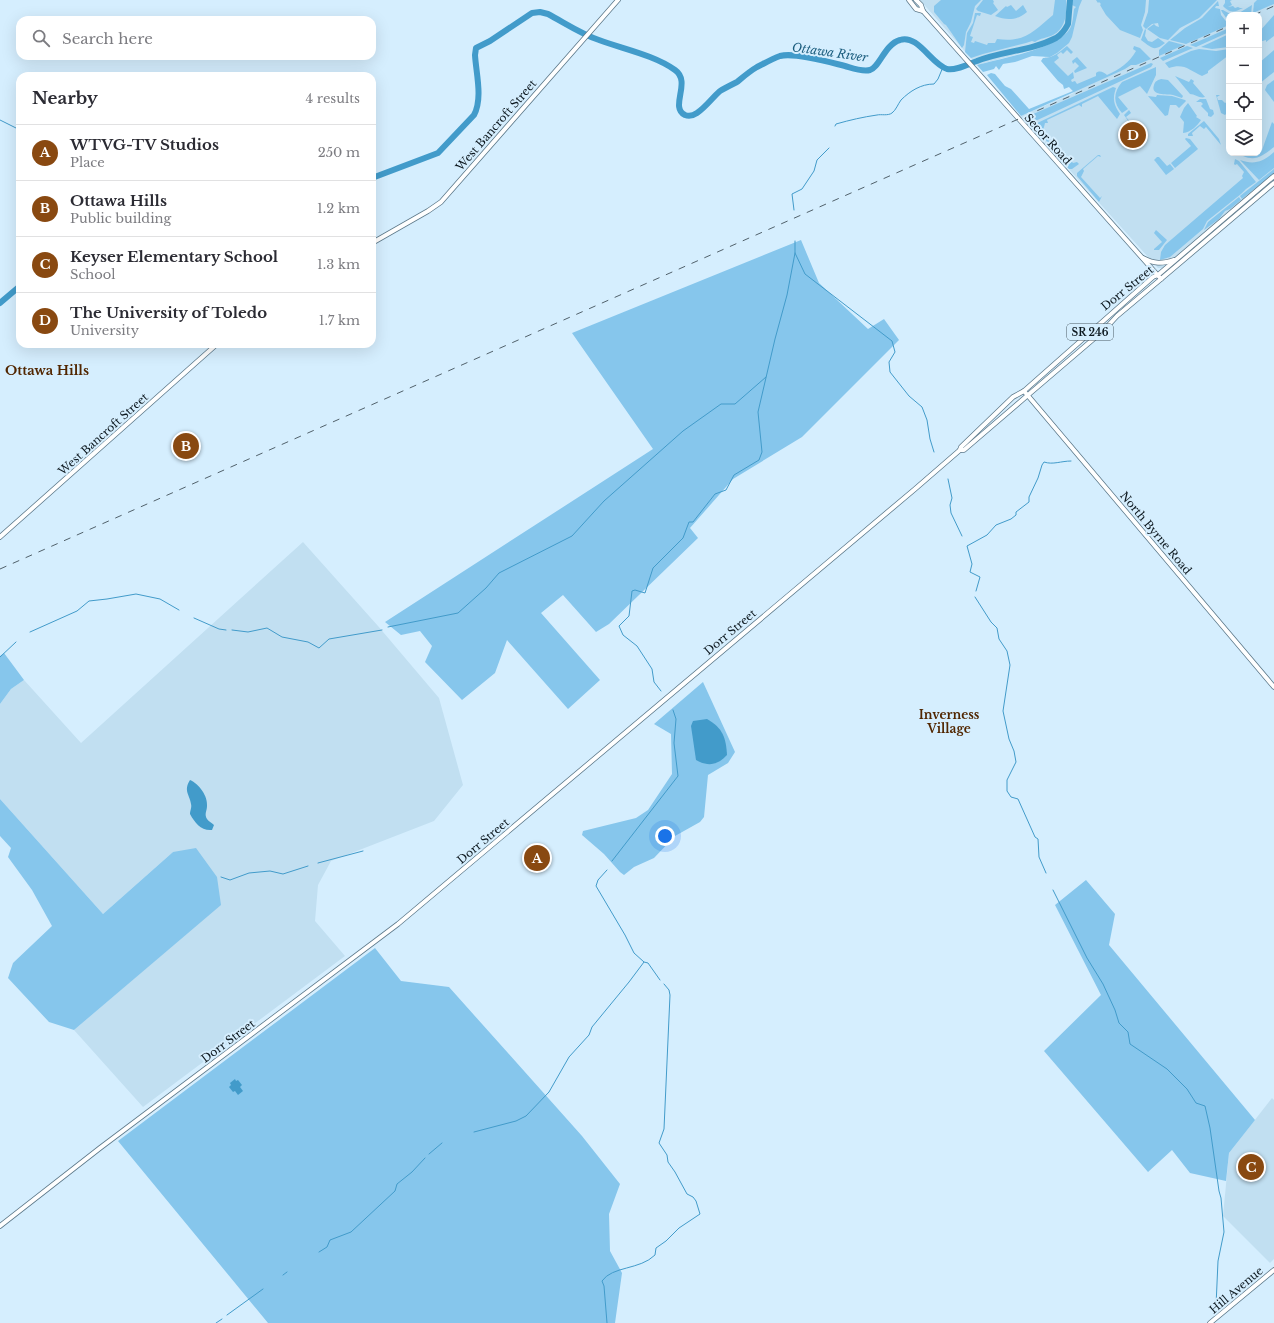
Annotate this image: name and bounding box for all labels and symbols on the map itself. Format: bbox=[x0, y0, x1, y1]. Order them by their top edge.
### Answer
water label: Ottawa River bbox=[791, 39, 869, 65]
street label: West Bancroft Street bbox=[452, 76, 540, 174]
street label: Secor Road bbox=[1021, 111, 1075, 168]
pin: D bbox=[1120, 120, 1146, 150]
street label: Dorr Street bbox=[1098, 262, 1157, 313]
road number: SR 246 bbox=[1067, 324, 1113, 340]
district label: Ottawa Hills bbox=[5, 362, 89, 379]
street label: West Bancroft Street bbox=[54, 389, 151, 479]
pin: B bbox=[173, 431, 199, 461]
street label: North Byrne Road bbox=[1117, 489, 1195, 578]
street label: Dorr Street bbox=[701, 606, 759, 658]
district label: Inverness Village bbox=[919, 707, 980, 736]
street label: Dorr Street bbox=[454, 815, 512, 867]
your location bbox=[655, 826, 675, 846]
pin: A bbox=[524, 843, 550, 873]
street label: Dorr Street bbox=[198, 1016, 258, 1066]
pin: C bbox=[1238, 1152, 1264, 1182]
street label: Hill Avenue bbox=[1206, 1264, 1266, 1316]

